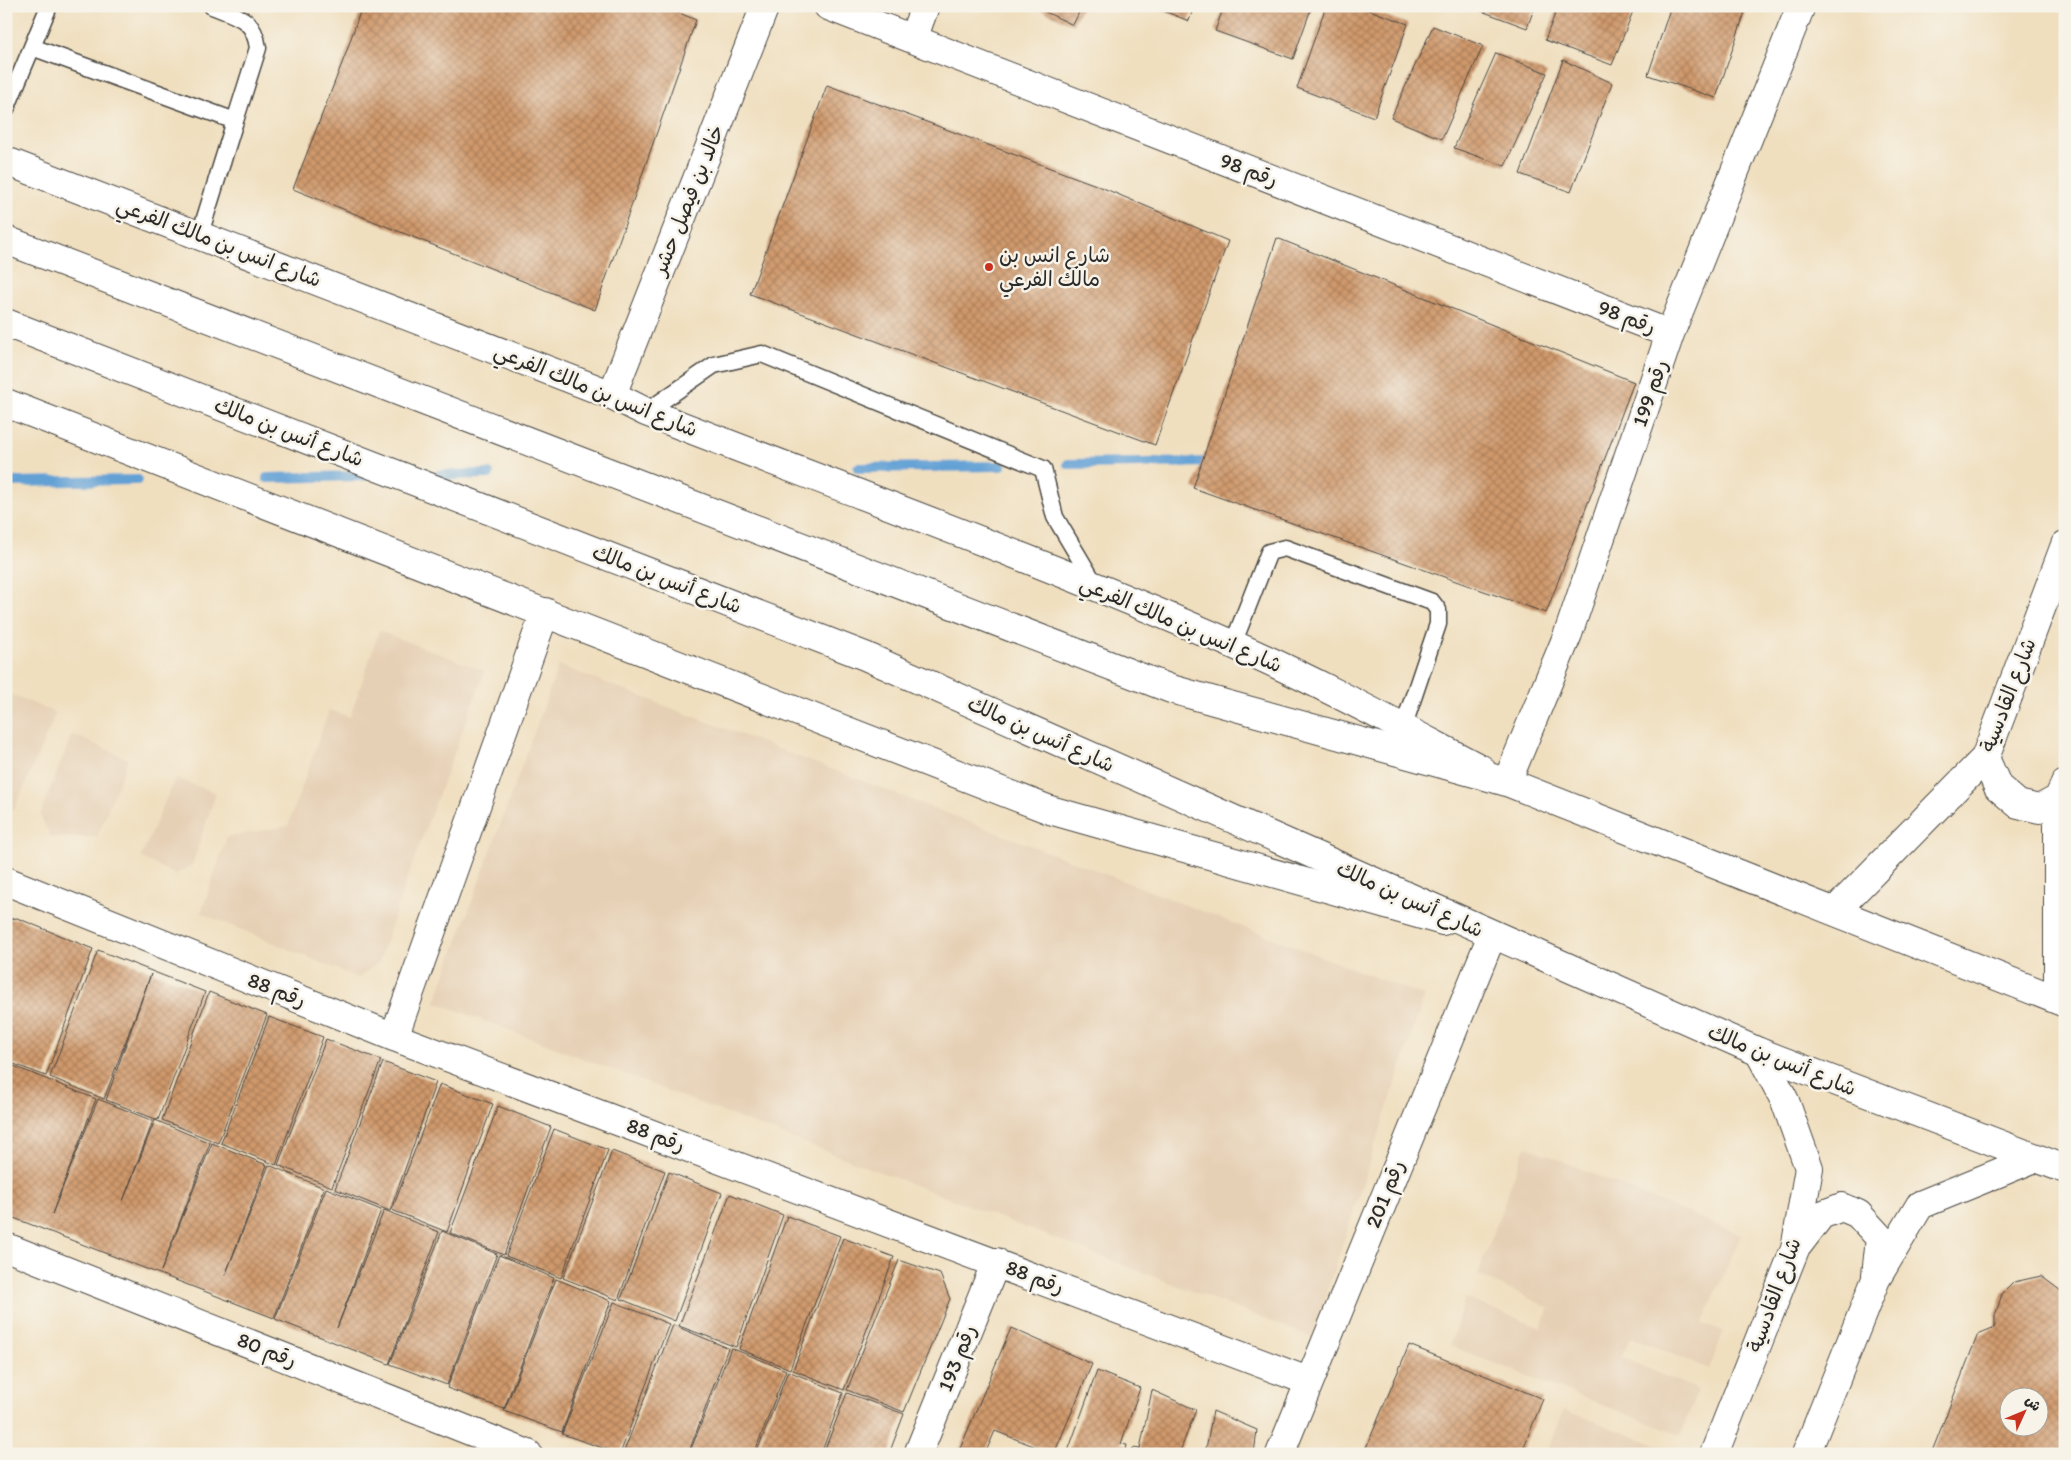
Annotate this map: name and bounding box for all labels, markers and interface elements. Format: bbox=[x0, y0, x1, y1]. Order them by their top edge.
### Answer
street label: خالد بن فيصل حشر bbox=[645, 121, 730, 281]
street label: رقم 98 bbox=[1215, 147, 1282, 196]
street label: شارع انس بن مالك الفرعي bbox=[111, 191, 325, 299]
place label: شارع انس بن مالك الفرعي bbox=[999, 242, 1110, 298]
marker: شارع انس بن مالك الفرعي bbox=[983, 261, 995, 273]
street label: رقم 98 bbox=[1593, 294, 1660, 343]
street label: شارع انس بن مالك الفرعي bbox=[488, 337, 701, 448]
street label: رقم 199 bbox=[1626, 356, 1676, 431]
street label: شارع أنس بن مالك bbox=[210, 392, 367, 474]
street label: شارع أنس بن مالك bbox=[588, 539, 745, 621]
street label: شارع انس بن مالك الفرعي bbox=[1074, 570, 1286, 684]
street label: شارع القادسية bbox=[1974, 634, 2043, 756]
street label: شارع أنس بن مالك bbox=[963, 690, 1118, 780]
street label: شارع أنس بن مالك bbox=[1332, 855, 1487, 945]
street label: رقم 88 bbox=[243, 967, 310, 1016]
street label: شارع أنس بن مالك bbox=[1703, 1018, 1860, 1103]
street label: رقم 88 bbox=[622, 1112, 689, 1161]
street label: رقم 201 bbox=[1360, 1156, 1413, 1233]
street label: شارع القادسية bbox=[1741, 1234, 1809, 1356]
street label: رقم 88 bbox=[1001, 1254, 1068, 1303]
street label: رقم 193 bbox=[932, 1321, 985, 1396]
street label: رقم 80 bbox=[232, 1326, 301, 1376]
north arrow bbox=[1998, 1388, 2048, 1438]
text: ش bbox=[2022, 1392, 2044, 1415]

